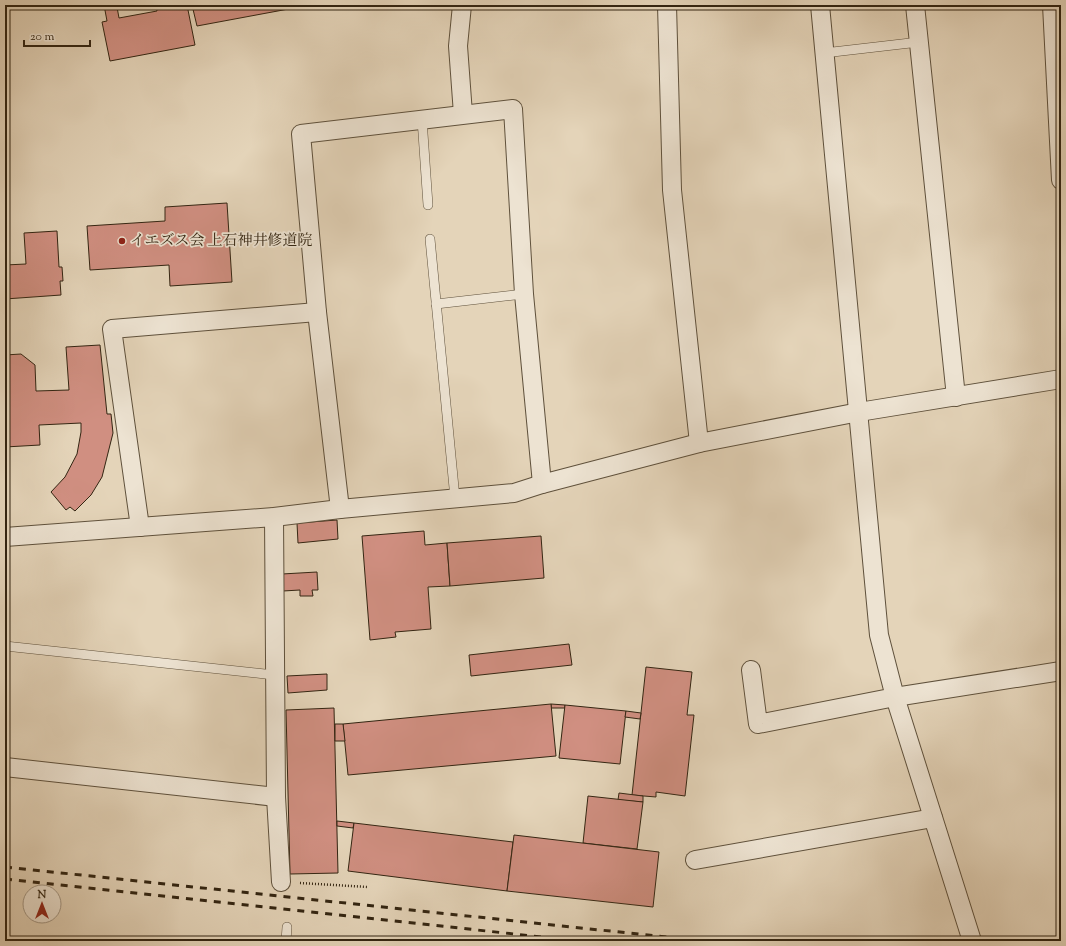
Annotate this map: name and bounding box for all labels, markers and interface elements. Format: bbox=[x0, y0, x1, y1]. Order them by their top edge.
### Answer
scale bar bbox=[24, 22, 90, 48]
text: 20 m bbox=[30, 28, 55, 46]
place label: イエズス会 上石神井修道院 bbox=[130, 231, 313, 252]
marker: イエズス会 上石神井修道院 bbox=[117, 236, 127, 246]
north arrow bbox=[22, 884, 62, 924]
text: N bbox=[37, 887, 47, 903]

